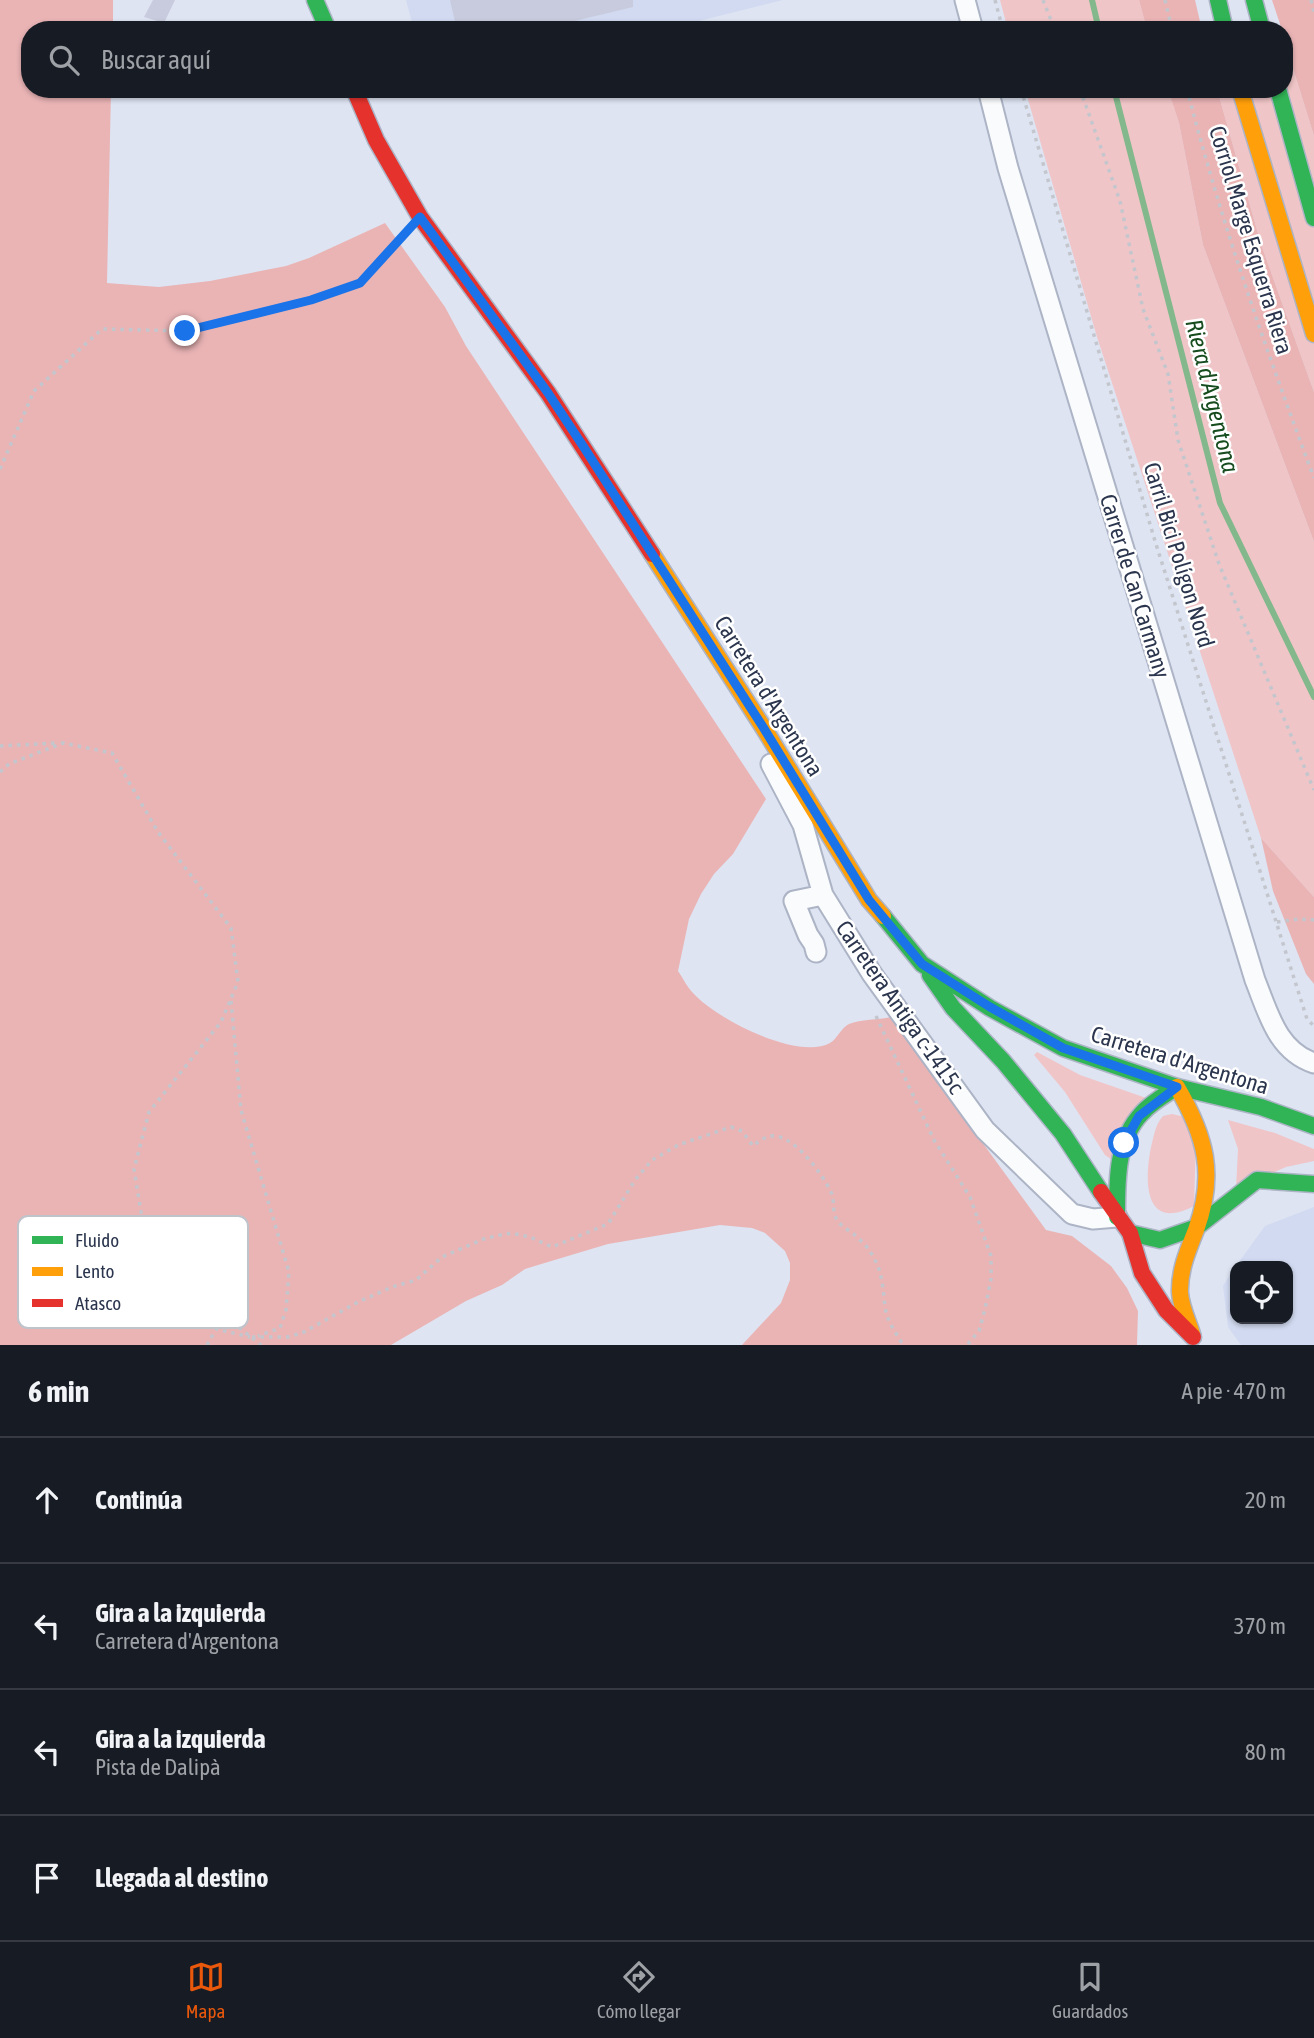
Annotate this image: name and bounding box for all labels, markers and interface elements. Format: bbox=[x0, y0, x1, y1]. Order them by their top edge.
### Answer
search box bbox=[21, 21, 1293, 98]
icon: search bbox=[45, 41, 83, 79]
text: Buscar aquí bbox=[101, 45, 211, 75]
street label: Corriol Marge Esquerra Riera bbox=[1204, 123, 1298, 357]
route end bbox=[169, 315, 200, 346]
water label: Riera d'Argentona bbox=[1180, 317, 1245, 475]
street label: Carril Bici Polígon Nord bbox=[1138, 459, 1220, 651]
street label: Carrer de Can Carmany bbox=[1095, 491, 1175, 681]
street label: Carretera d'Argentona bbox=[709, 611, 829, 781]
street label: Carretera Antiga c-1415c bbox=[831, 916, 970, 1099]
street label: Carretera d'Argentona bbox=[1088, 1021, 1272, 1099]
route start bbox=[1108, 1127, 1139, 1158]
legend bbox=[18, 1216, 248, 1328]
text: Fluido bbox=[75, 1229, 119, 1251]
text: Lento bbox=[75, 1260, 114, 1282]
map controls bbox=[1230, 1261, 1293, 1324]
button: locate bbox=[1230, 1261, 1293, 1324]
text: Atasco bbox=[75, 1292, 121, 1314]
text: 6 min bbox=[28, 1374, 89, 1408]
text: A pie · 470 m bbox=[1182, 1378, 1286, 1404]
icon: ahead bbox=[28, 1481, 66, 1519]
text: Continúa bbox=[95, 1485, 182, 1515]
text: 20 m bbox=[1245, 1487, 1286, 1513]
text: Gira a la izquierda bbox=[95, 1598, 266, 1628]
icon: left bbox=[28, 1607, 66, 1645]
text: 370 m bbox=[1234, 1613, 1286, 1639]
text: Carretera d'Argentona bbox=[95, 1628, 279, 1654]
text: Gira a la izquierda bbox=[95, 1724, 266, 1754]
icon: left bbox=[28, 1733, 66, 1771]
text: 80 m bbox=[1245, 1739, 1286, 1765]
text: Pista de Dalipà bbox=[95, 1754, 221, 1780]
icon: arrive bbox=[28, 1859, 66, 1897]
text: Llegada al destino bbox=[95, 1863, 268, 1893]
tab: Mapa bbox=[186, 1958, 225, 2022]
tab: Cómo llegar bbox=[597, 1958, 680, 2022]
tab: Guardados bbox=[1052, 1958, 1128, 2022]

